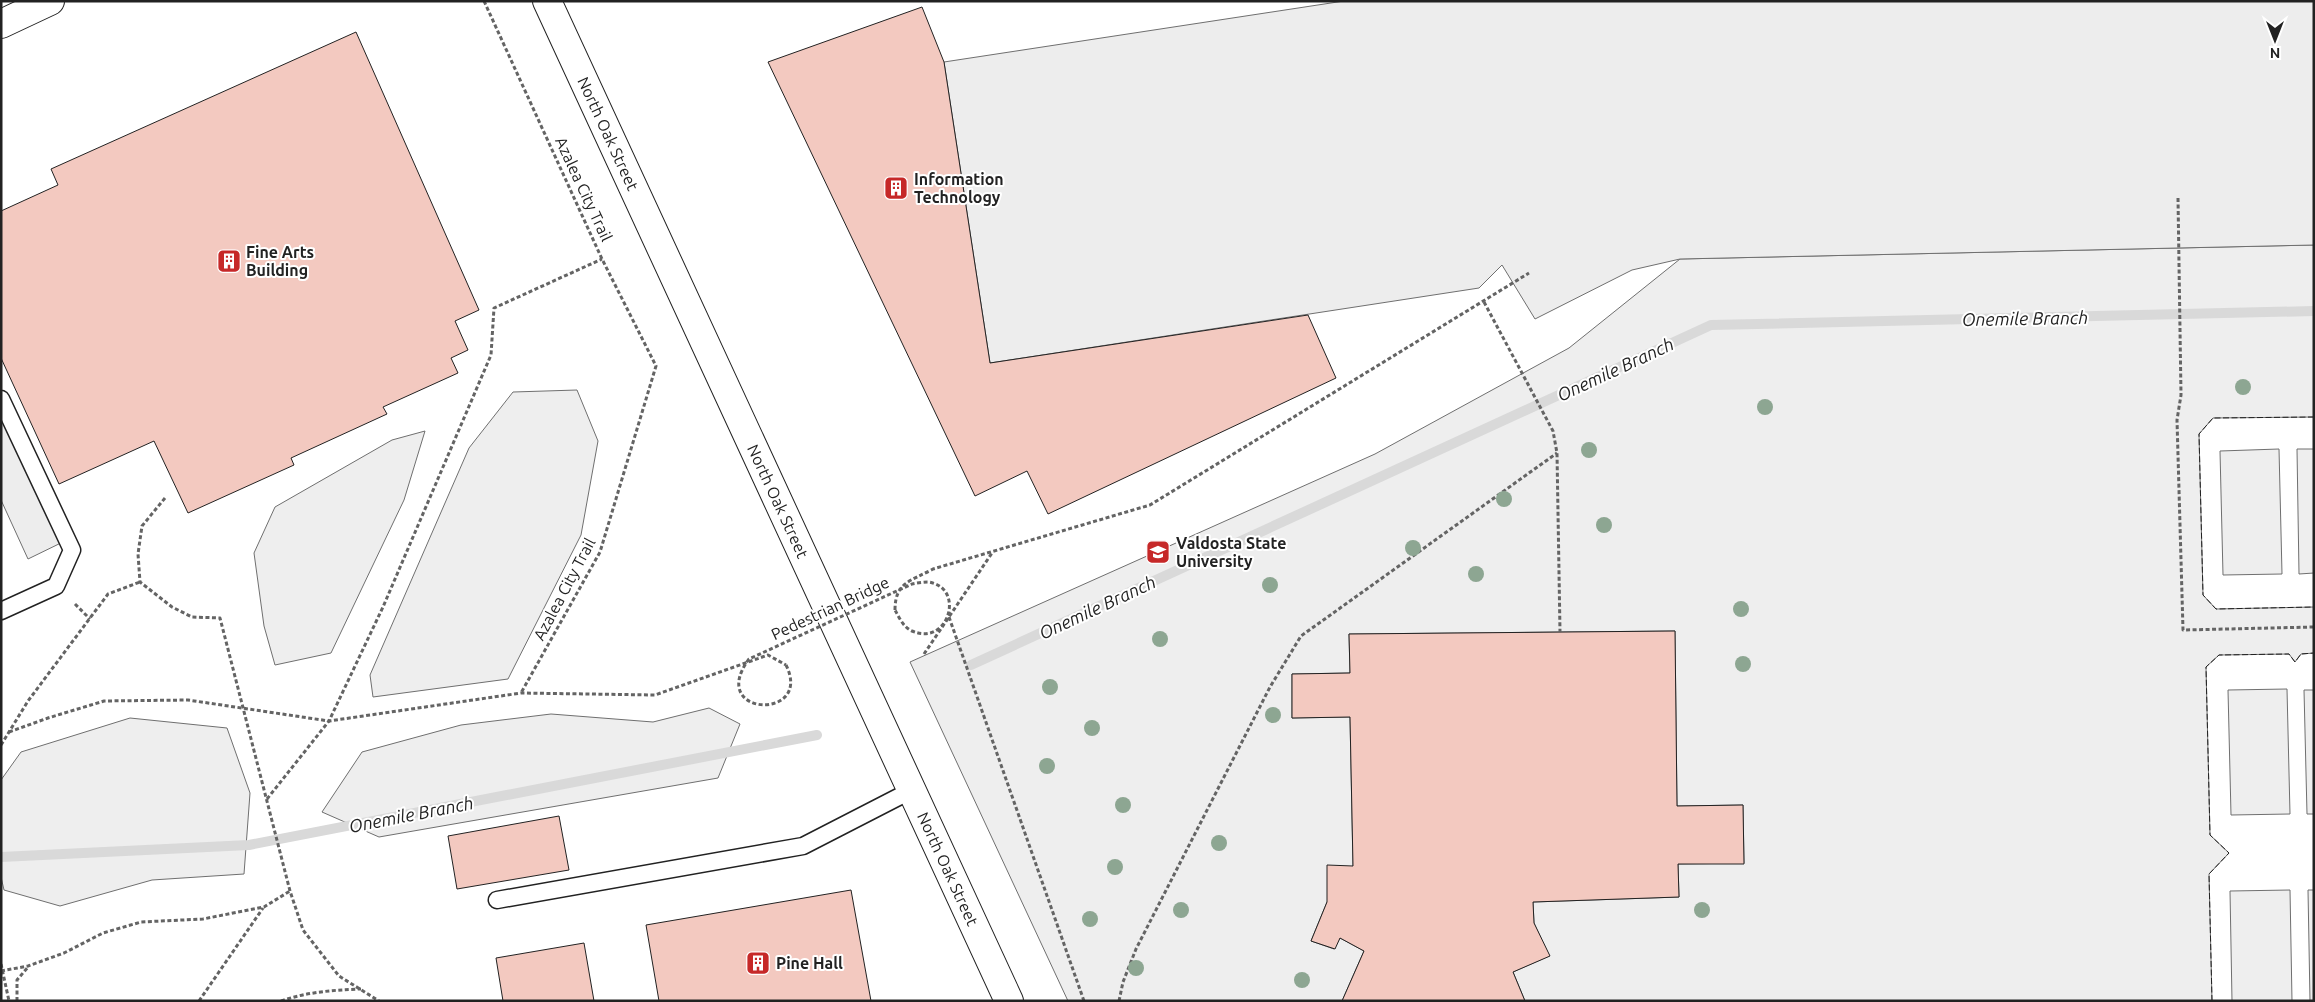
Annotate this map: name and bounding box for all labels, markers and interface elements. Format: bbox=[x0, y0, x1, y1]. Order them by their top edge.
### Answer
north arrow bbox=[2250, 15, 2300, 65]
text: N bbox=[2270, 45, 2280, 61]
street label: North Oak Street bbox=[574, 74, 643, 194]
street label: Azalea City Trail bbox=[552, 134, 616, 244]
place label: Information Technology bbox=[914, 170, 1004, 206]
building icon: Information Technology bbox=[883, 175, 909, 201]
place label: Fine Arts Building bbox=[246, 243, 314, 279]
building icon: Fine Arts Building bbox=[216, 248, 242, 274]
water label: Onemile Branch bbox=[1962, 307, 2088, 329]
water label: Onemile Branch bbox=[1553, 333, 1677, 405]
street label: North Oak Street bbox=[744, 442, 812, 562]
place label: Valdosta State University bbox=[1176, 534, 1286, 570]
street label: Azalea City Trail bbox=[529, 535, 599, 643]
school or university icon: Valdosta State University bbox=[1145, 539, 1171, 565]
water label: Onemile Branch bbox=[1035, 571, 1159, 643]
street label: Pedestrian Bridge bbox=[768, 573, 892, 643]
water label: Onemile Branch bbox=[347, 792, 475, 836]
street label: North Oak Street bbox=[914, 809, 982, 929]
building icon: Pine Hall bbox=[745, 950, 771, 976]
place label: Pine Hall bbox=[776, 954, 843, 972]

